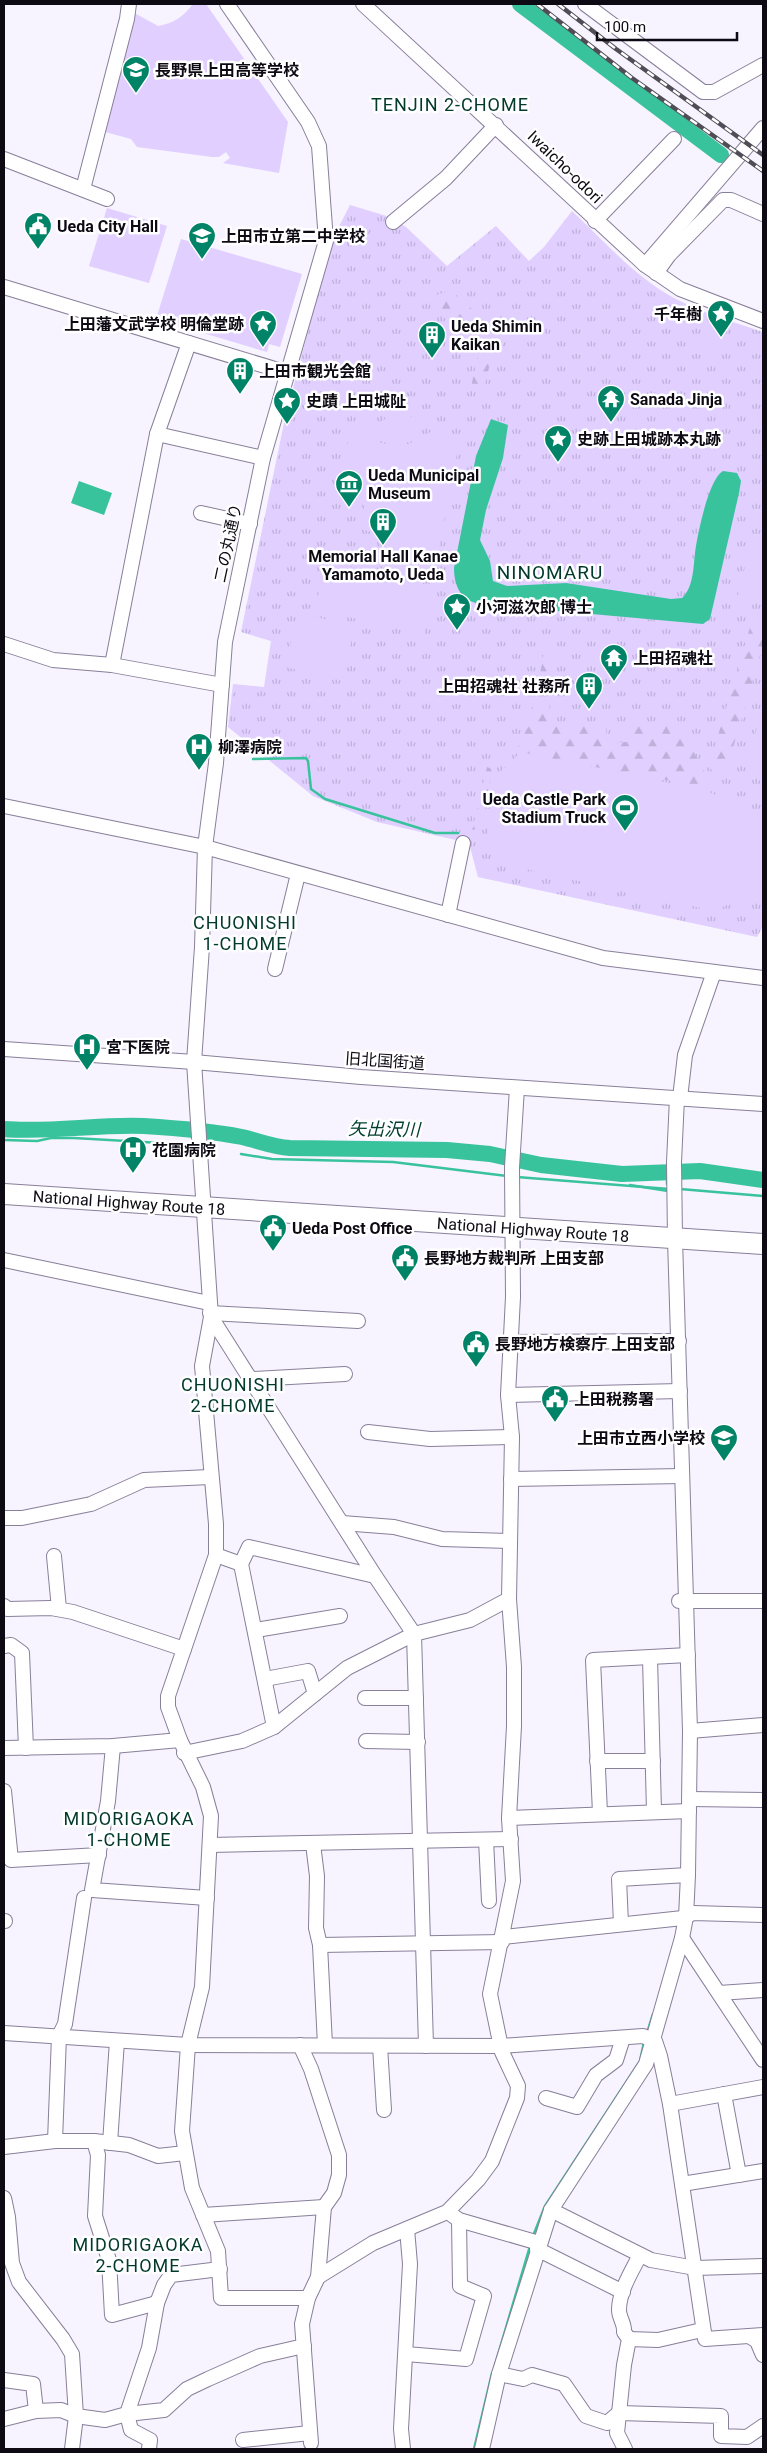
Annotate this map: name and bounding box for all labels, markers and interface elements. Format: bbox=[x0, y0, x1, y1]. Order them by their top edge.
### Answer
scale bar bbox=[597, 10, 737, 42]
text: 100 m bbox=[604, 18, 646, 36]
school or university icon: 長野県上田高等学校 bbox=[121, 55, 151, 94]
place label: 長野県上田高等学校 bbox=[155, 61, 299, 80]
district label: TENJIN 2-CHOME bbox=[371, 94, 529, 115]
street label: Iwaicho-odori bbox=[524, 127, 606, 207]
public building icon: Ueda City Hall bbox=[23, 211, 53, 250]
place label: Ueda City Hall bbox=[57, 217, 158, 236]
school or university icon: 上田市立第二中学校 bbox=[187, 221, 217, 260]
place label: 上田市立第二中学校 bbox=[221, 227, 365, 246]
place icon: 千年樹 bbox=[706, 299, 736, 338]
place label: 千年樹 bbox=[654, 305, 702, 324]
place icon: 上田藩文武学校 明倫堂跡 bbox=[248, 309, 278, 348]
place label: 上田藩文武学校 明倫堂跡 bbox=[64, 315, 244, 334]
place label: Ueda Shimin Kaikan bbox=[451, 317, 542, 354]
building icon: Ueda Shimin Kaikan bbox=[417, 320, 447, 359]
building icon: 上田市観光会館 bbox=[225, 356, 255, 395]
place label: 上田市観光会館 bbox=[259, 362, 371, 381]
temple icon: Sanada Jinja bbox=[596, 384, 626, 423]
place icon: 史蹟 上田城阯 bbox=[272, 386, 302, 425]
place label: Sanada Jinja bbox=[630, 390, 723, 409]
place label: 史蹟 上田城阯 bbox=[306, 392, 406, 411]
place icon: 史跡上田城跡本丸跡 bbox=[543, 424, 573, 463]
place label: 史跡上田城跡本丸跡 bbox=[577, 430, 721, 449]
place label: Ueda Municipal Museum bbox=[368, 466, 479, 503]
museum icon: Ueda Municipal Museum bbox=[334, 469, 364, 508]
street label: 二の丸通り bbox=[210, 502, 246, 584]
building icon: Memorial Hall Kanae Yamamoto, Ueda bbox=[368, 507, 398, 546]
place label: Memorial Hall Kanae Yamamoto, Ueda bbox=[308, 547, 458, 584]
district label: NINOMARU bbox=[497, 561, 603, 584]
place icon: 小河滋次郎 博士 bbox=[442, 592, 472, 631]
place label: 小河滋次郎 博士 bbox=[476, 598, 592, 617]
temple icon: 上田招魂社 bbox=[599, 643, 629, 682]
place label: 上田招魂社 bbox=[633, 649, 713, 668]
building icon: 上田招魂社 社務所 bbox=[574, 671, 604, 710]
place label: 上田招魂社 社務所 bbox=[438, 677, 570, 696]
hospital icon: 柳澤病院 bbox=[184, 732, 214, 771]
place label: 柳澤病院 bbox=[218, 738, 282, 757]
place label: Ueda Castle Park Stadium Truck bbox=[483, 790, 606, 827]
sports icon: Ueda Castle Park Stadium Truck bbox=[610, 793, 640, 832]
district label: CHUONISHI 1-CHOME bbox=[193, 912, 297, 954]
hospital icon: 宮下医院 bbox=[72, 1032, 102, 1071]
place label: 宮下医院 bbox=[106, 1038, 170, 1057]
street label: 旧北国街道 bbox=[344, 1049, 426, 1073]
water label: 矢出沢川 bbox=[348, 1118, 422, 1140]
hospital icon: 花園病院 bbox=[118, 1135, 148, 1174]
place label: 花園病院 bbox=[152, 1141, 216, 1160]
street label: National Highway Route 18 bbox=[32, 1187, 226, 1219]
public building icon: Ueda Post Office bbox=[258, 1213, 288, 1252]
street label: National Highway Route 18 bbox=[436, 1214, 630, 1246]
place label: Ueda Post Office bbox=[292, 1219, 413, 1238]
public building icon: 長野地方裁判所 上田支部 bbox=[390, 1243, 420, 1282]
place label: 長野地方裁判所 上田支部 bbox=[424, 1249, 604, 1268]
public building icon: 長野地方検察庁 上田支部 bbox=[461, 1329, 491, 1368]
place label: 長野地方検察庁 上田支部 bbox=[495, 1335, 675, 1354]
district label: CHUONISHI 2-CHOME bbox=[181, 1374, 285, 1416]
public building icon: 上田税務署 bbox=[540, 1384, 570, 1423]
place label: 上田税務署 bbox=[574, 1390, 654, 1409]
school or university icon: 上田市立西小学校 bbox=[709, 1423, 739, 1462]
place label: 上田市立西小学校 bbox=[577, 1429, 705, 1448]
district label: MIDORIGAOKA 1-CHOME bbox=[63, 1808, 195, 1850]
district label: MIDORIGAOKA 2-CHOME bbox=[72, 2234, 204, 2276]

